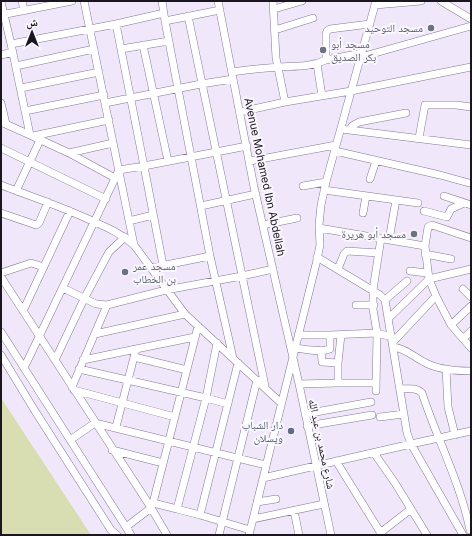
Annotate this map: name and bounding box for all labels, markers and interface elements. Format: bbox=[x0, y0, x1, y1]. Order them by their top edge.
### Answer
north arrow bbox=[12, 12, 52, 52]
text: ش bbox=[26, 15, 38, 30]
place label: مسجد التوحيد bbox=[365, 21, 423, 35]
marker: مسجد التوحيد bbox=[426, 23, 436, 33]
place label: مسجد أبو بكر الصديق bbox=[331, 37, 376, 64]
marker: مسجد أبو بكر الصديق bbox=[318, 45, 328, 55]
street label: Avenue Mohamed Ibn Abdellah bbox=[241, 97, 289, 257]
place label: مسجد أبو هريرة bbox=[341, 227, 406, 241]
marker: مسجد أبو هريرة bbox=[409, 229, 419, 239]
place label: مسجد عمر بن الخطاب bbox=[132, 259, 176, 286]
marker: مسجد عمر بن الخطاب bbox=[120, 267, 130, 277]
street label: شارع محمد بن عبد الله bbox=[306, 398, 338, 490]
place label: دار الشباب ويسلان bbox=[242, 418, 283, 445]
marker: دار الشباب ويسلان bbox=[286, 426, 296, 436]

